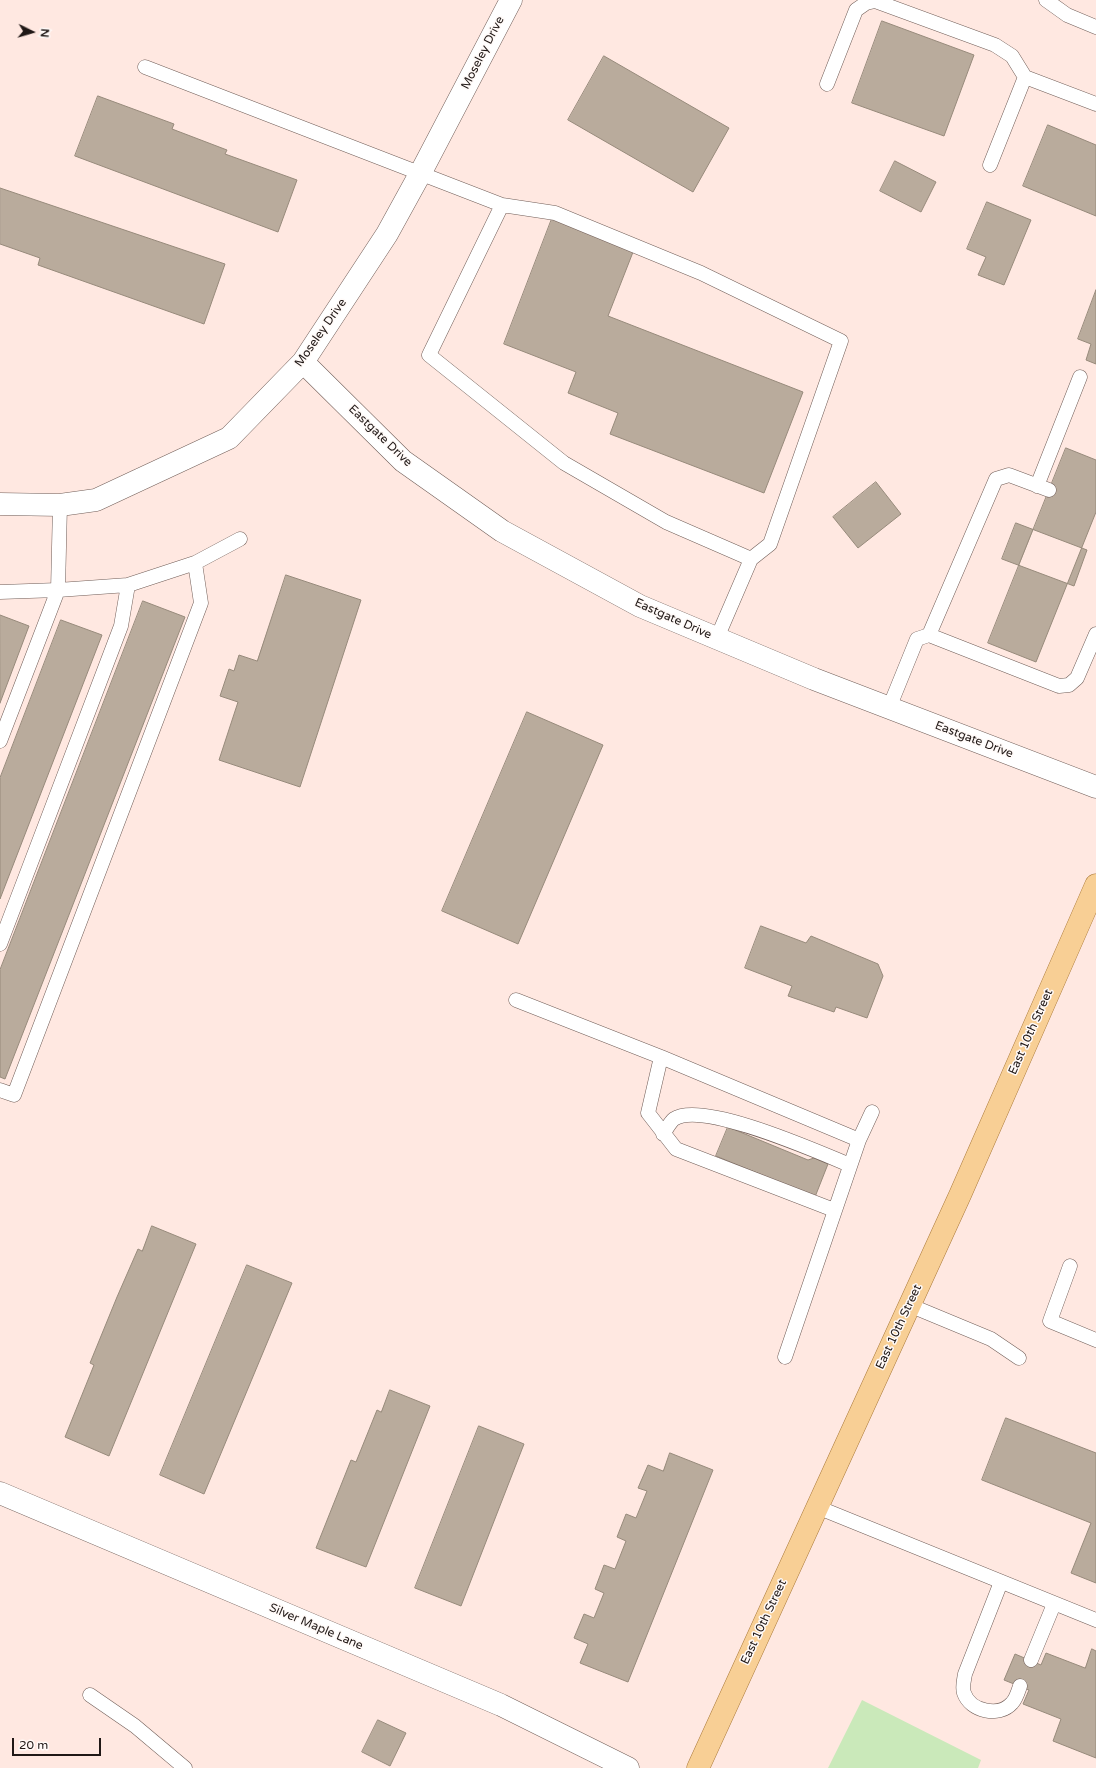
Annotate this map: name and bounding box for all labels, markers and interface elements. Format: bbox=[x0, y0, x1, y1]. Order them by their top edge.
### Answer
north arrow bbox=[12, 12, 52, 52]
street label: Moseley Drive bbox=[458, 14, 508, 92]
text: N bbox=[38, 28, 51, 38]
street label: Moseley Drive bbox=[292, 296, 350, 370]
street label: Eastgate Drive bbox=[345, 402, 415, 470]
street label: Eastgate Drive bbox=[632, 596, 714, 642]
street label: Eastgate Drive bbox=[933, 718, 1015, 762]
street label: East 10th Street bbox=[1006, 987, 1056, 1077]
street label: East 10th Street bbox=[873, 1282, 925, 1372]
street label: East 10th Street bbox=[738, 1577, 790, 1667]
street label: Silver Maple Lane bbox=[267, 1601, 365, 1653]
scale bar bbox=[14, 1730, 103, 1756]
text: 20 m bbox=[19, 1738, 48, 1752]

